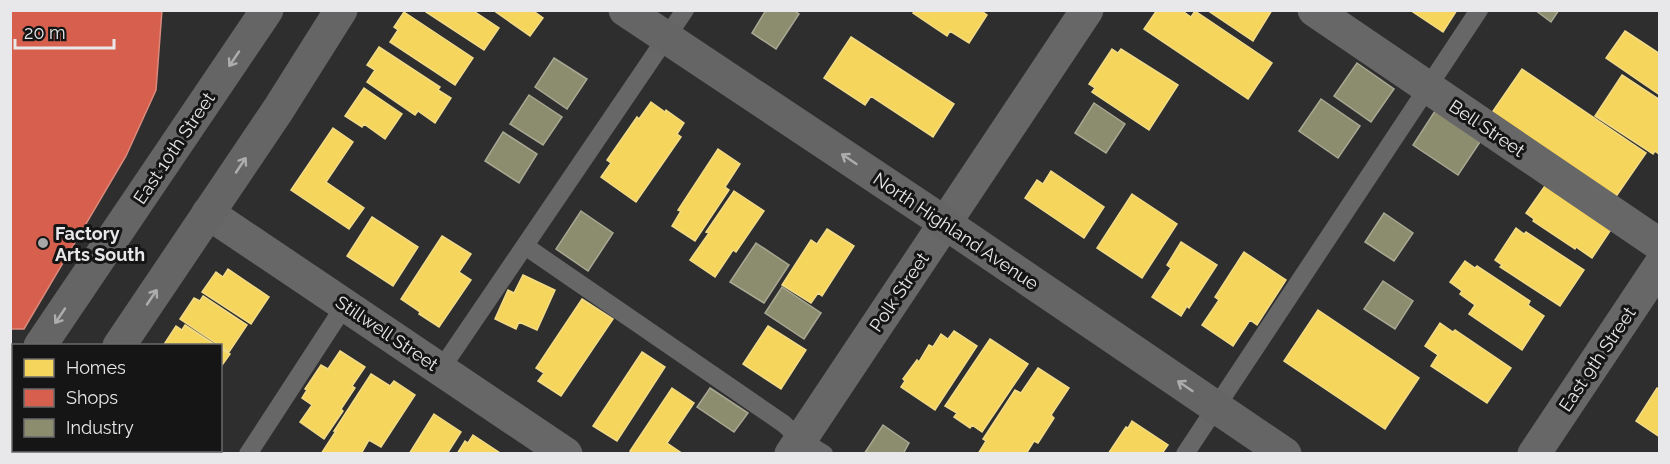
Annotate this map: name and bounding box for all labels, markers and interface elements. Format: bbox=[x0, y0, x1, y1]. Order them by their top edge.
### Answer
scale bar bbox=[15, 12, 114, 50]
text: 20 m bbox=[24, 22, 66, 43]
one-way arrow bbox=[228, 50, 240, 67]
street label: East 10th Street bbox=[129, 88, 219, 208]
street label: Bell Street bbox=[1445, 95, 1529, 161]
one-way arrow bbox=[841, 153, 857, 165]
one-way arrow bbox=[235, 157, 247, 173]
street label: North Highland Avenue bbox=[870, 168, 1043, 294]
place label: Factory Arts South bbox=[55, 223, 145, 265]
marker: Factory Arts South bbox=[36, 236, 50, 250]
street label: Polk Street bbox=[865, 249, 933, 335]
one-way arrow bbox=[146, 289, 158, 306]
street label: Stillwell Street bbox=[332, 291, 442, 375]
street label: East 9th Street bbox=[1554, 303, 1640, 415]
one-way arrow bbox=[54, 308, 66, 324]
legend bbox=[12, 344, 222, 452]
text: Homes bbox=[66, 357, 126, 378]
one-way arrow bbox=[1176, 379, 1193, 392]
text: Shops bbox=[66, 387, 118, 408]
text: Industry bbox=[66, 417, 134, 438]

